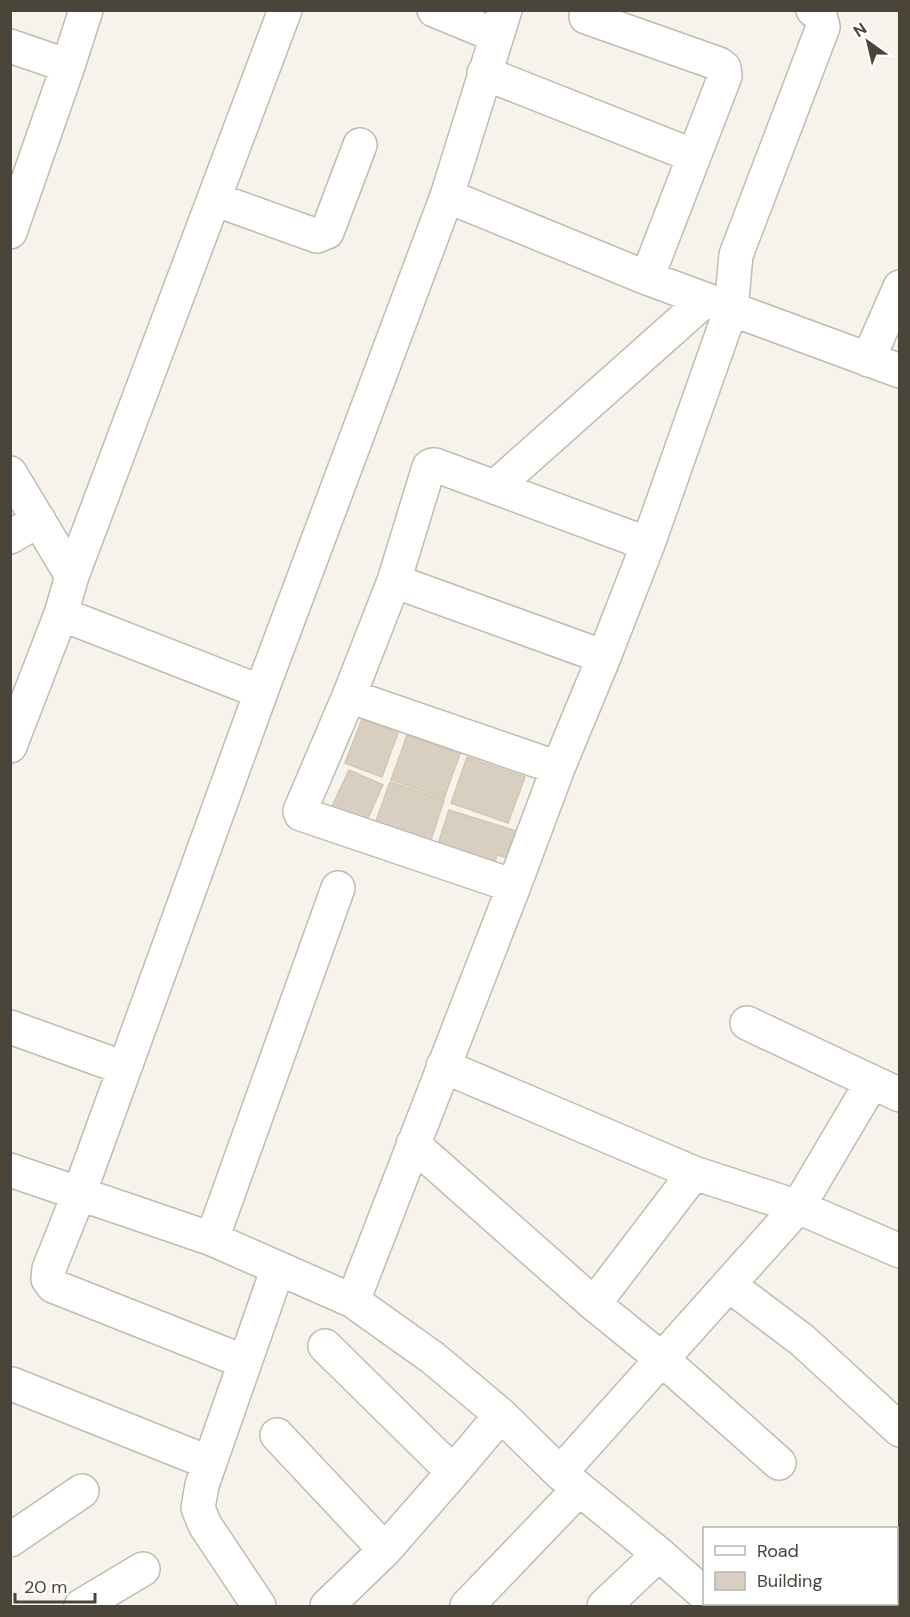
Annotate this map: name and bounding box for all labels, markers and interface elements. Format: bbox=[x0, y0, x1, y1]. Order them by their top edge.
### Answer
north arrow bbox=[838, 12, 898, 72]
text: N bbox=[849, 18, 871, 42]
legend bbox=[703, 1527, 898, 1605]
text: Road bbox=[757, 1539, 799, 1563]
scale bar bbox=[15, 1566, 94, 1604]
text: Building bbox=[757, 1569, 822, 1593]
text: 20 m bbox=[24, 1575, 67, 1599]

